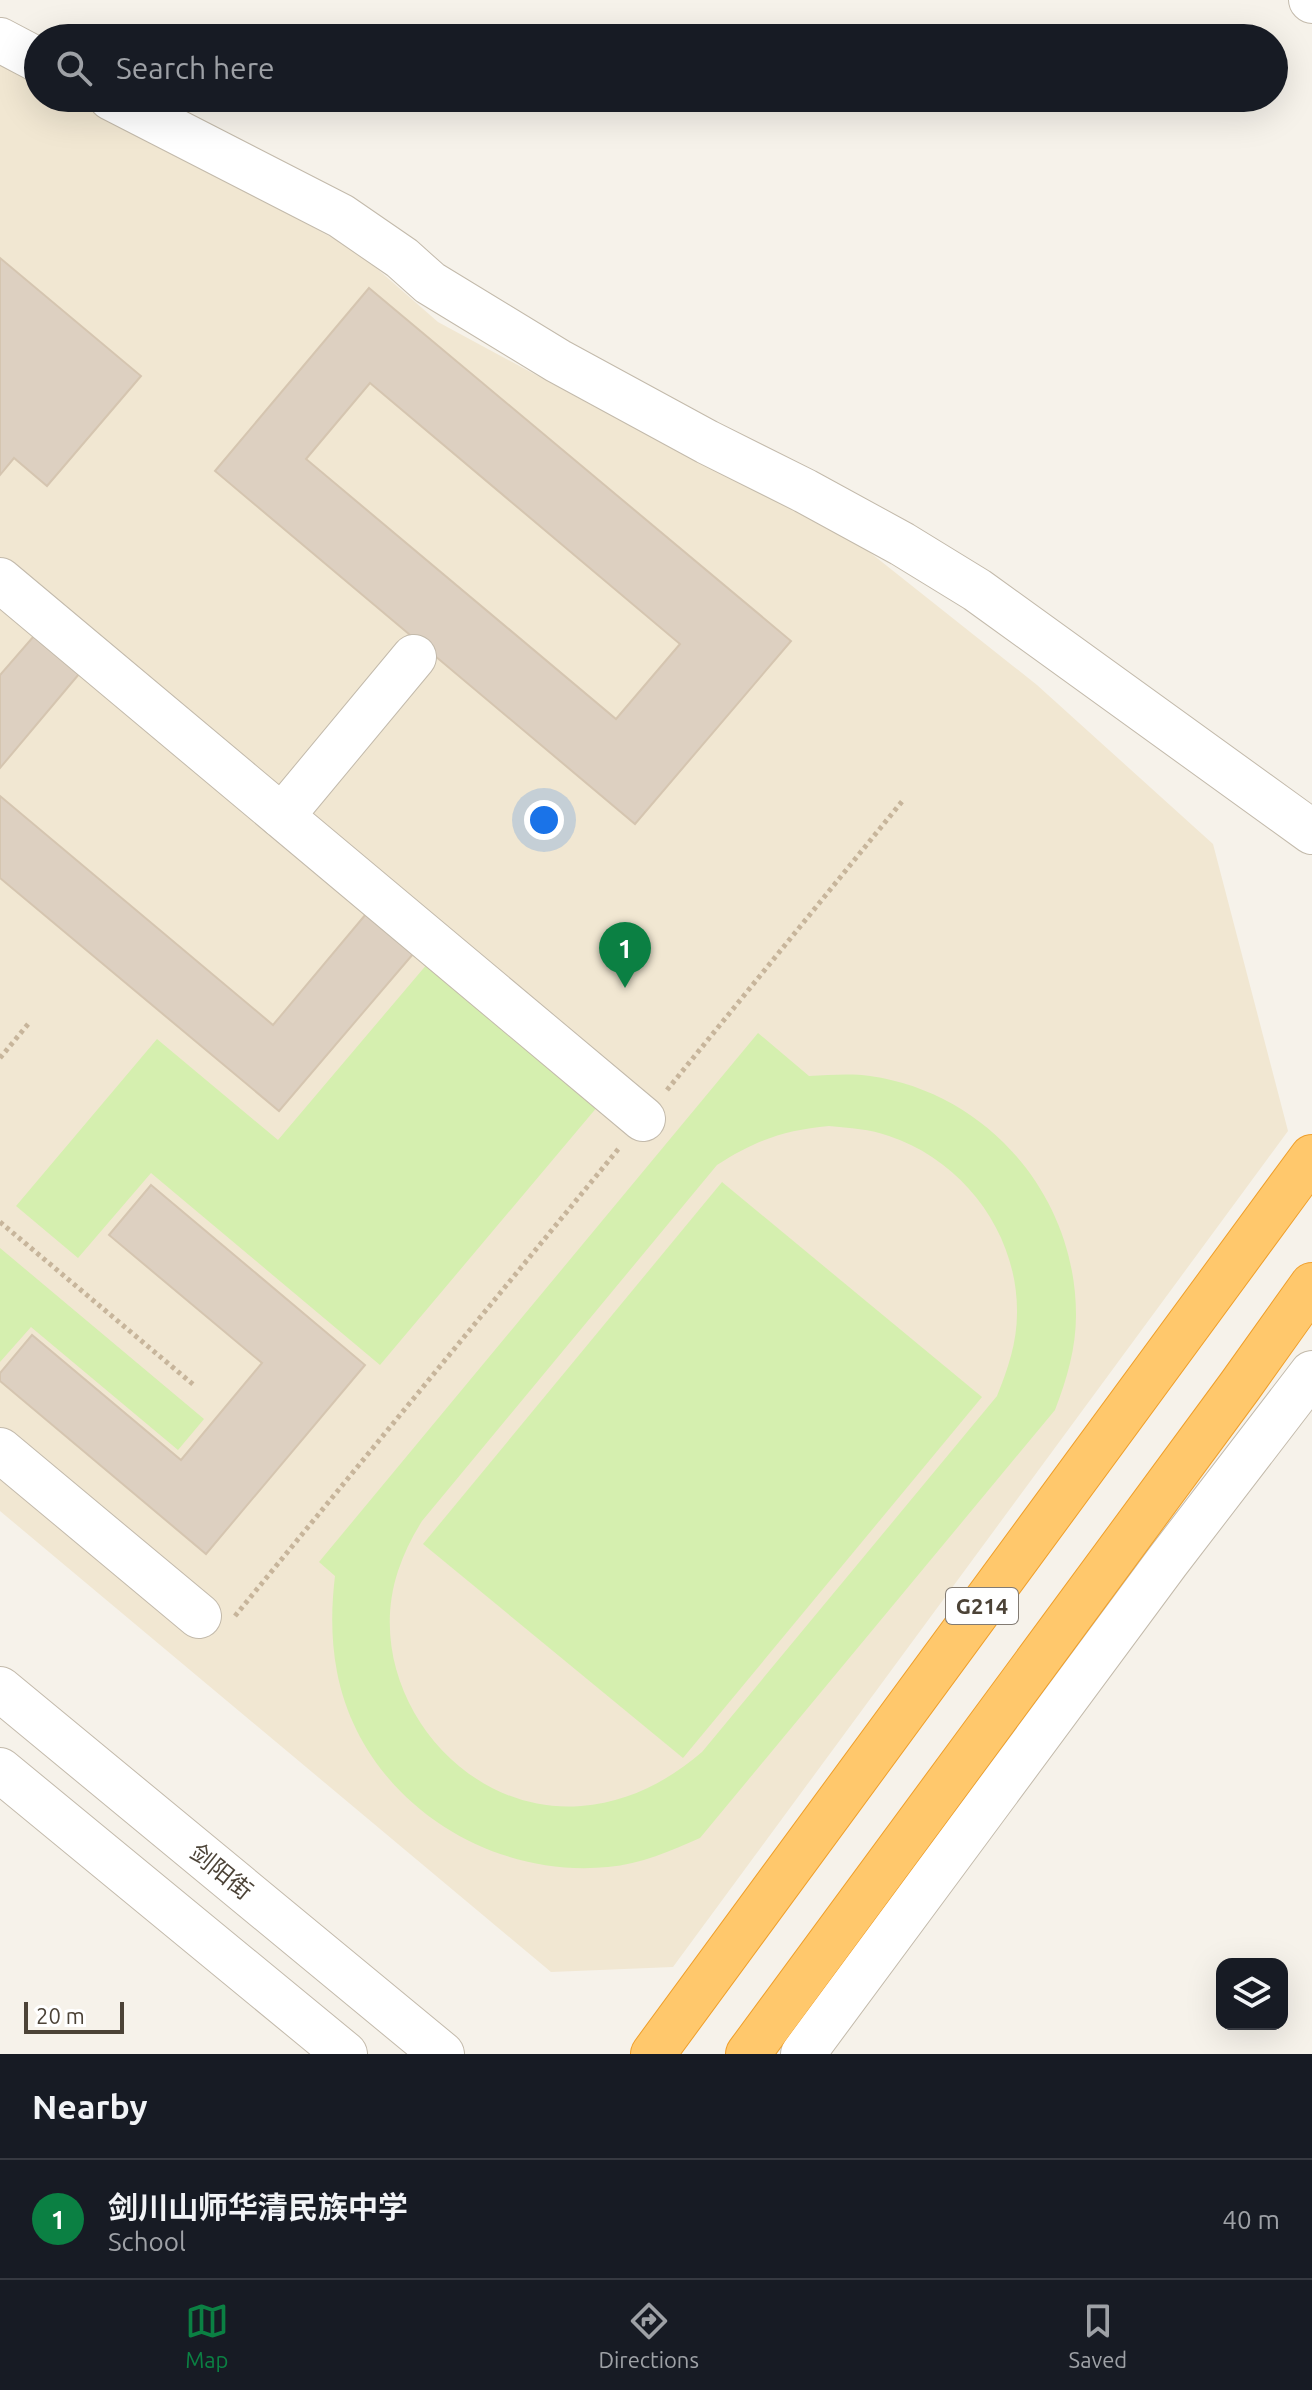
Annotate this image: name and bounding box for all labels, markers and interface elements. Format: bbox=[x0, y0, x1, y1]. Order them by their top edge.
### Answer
search box bbox=[24, 24, 1288, 112]
icon: search bbox=[52, 46, 96, 90]
text: Search here bbox=[116, 51, 275, 85]
your location bbox=[524, 800, 564, 840]
pin: 1 bbox=[599, 922, 651, 988]
road number: G214 bbox=[946, 1588, 1018, 1624]
street label: 剑阳街 bbox=[185, 1838, 258, 1905]
map controls bbox=[1216, 1958, 1288, 2030]
button: layers bbox=[1216, 1958, 1288, 2030]
scale bar bbox=[24, 1998, 124, 2034]
text: 20 m bbox=[36, 2003, 85, 2028]
text: Nearby bbox=[32, 2087, 147, 2125]
text: 剑川山师华清民族中学 bbox=[108, 2190, 408, 2224]
text: 1 bbox=[51, 2205, 65, 2234]
text: 40 m bbox=[1222, 2205, 1280, 2234]
text: School bbox=[108, 2227, 186, 2256]
tab: Map bbox=[185, 2299, 229, 2372]
tab: Directions bbox=[598, 2299, 699, 2372]
tab: Saved bbox=[1069, 2299, 1127, 2372]

